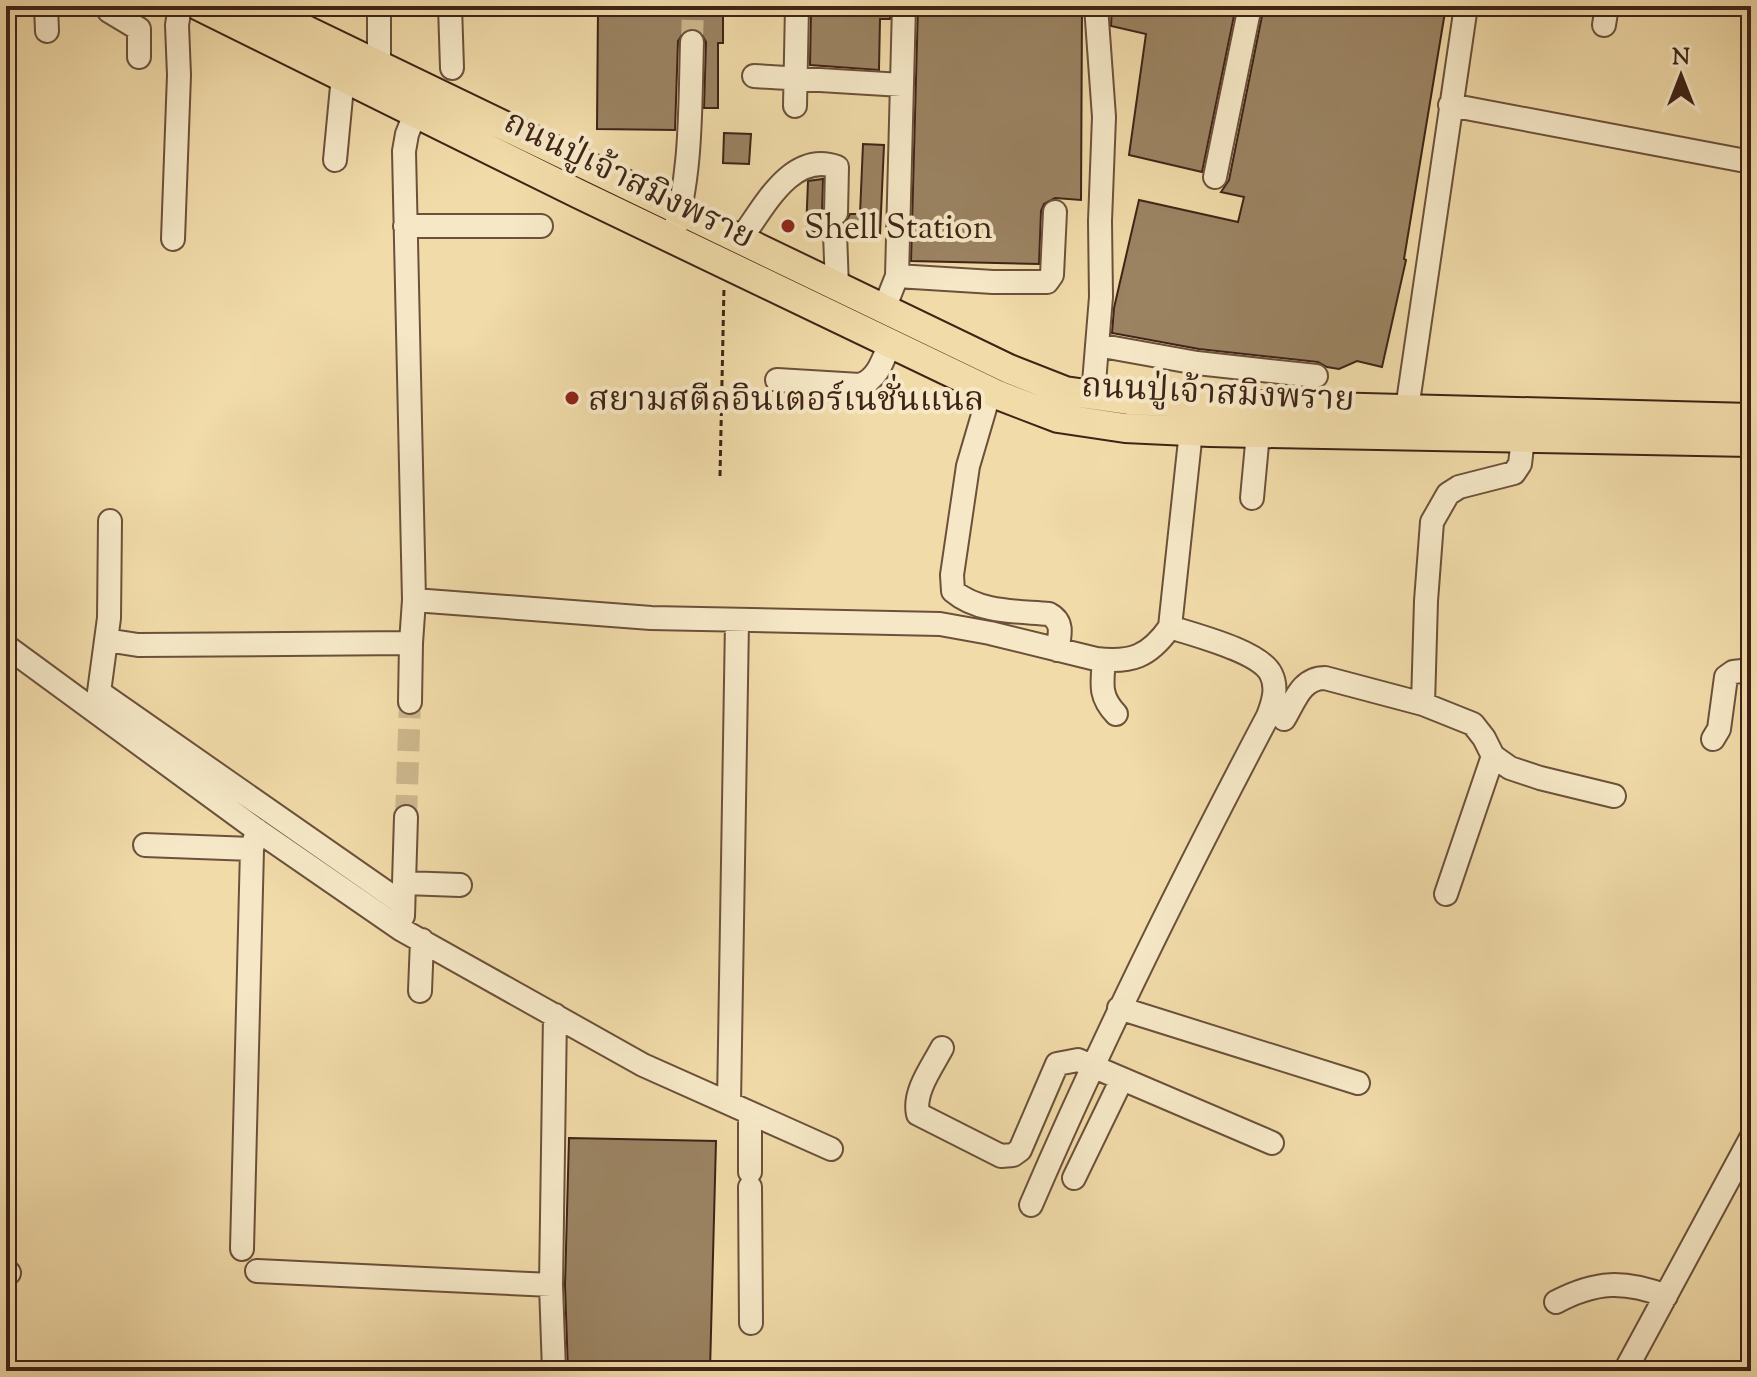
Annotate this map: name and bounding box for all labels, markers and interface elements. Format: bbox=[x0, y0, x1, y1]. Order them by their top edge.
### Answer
north arrow bbox=[1641, 36, 1721, 116]
text: N bbox=[1672, 43, 1690, 75]
street label: ถนนปู่เจ้าสมิงพราย bbox=[495, 99, 762, 263]
place label: Shell Station bbox=[804, 205, 993, 254]
marker: Shell Station bbox=[779, 217, 797, 235]
street label: ถนนปู่เจ้าสมิงพราย bbox=[1080, 363, 1356, 426]
place label: สยามสตีลอินเตอร์เนชั่นแนล bbox=[588, 374, 984, 426]
marker: สยามสตีลอินเตอร์เนชั่นแนล bbox=[563, 389, 581, 407]

